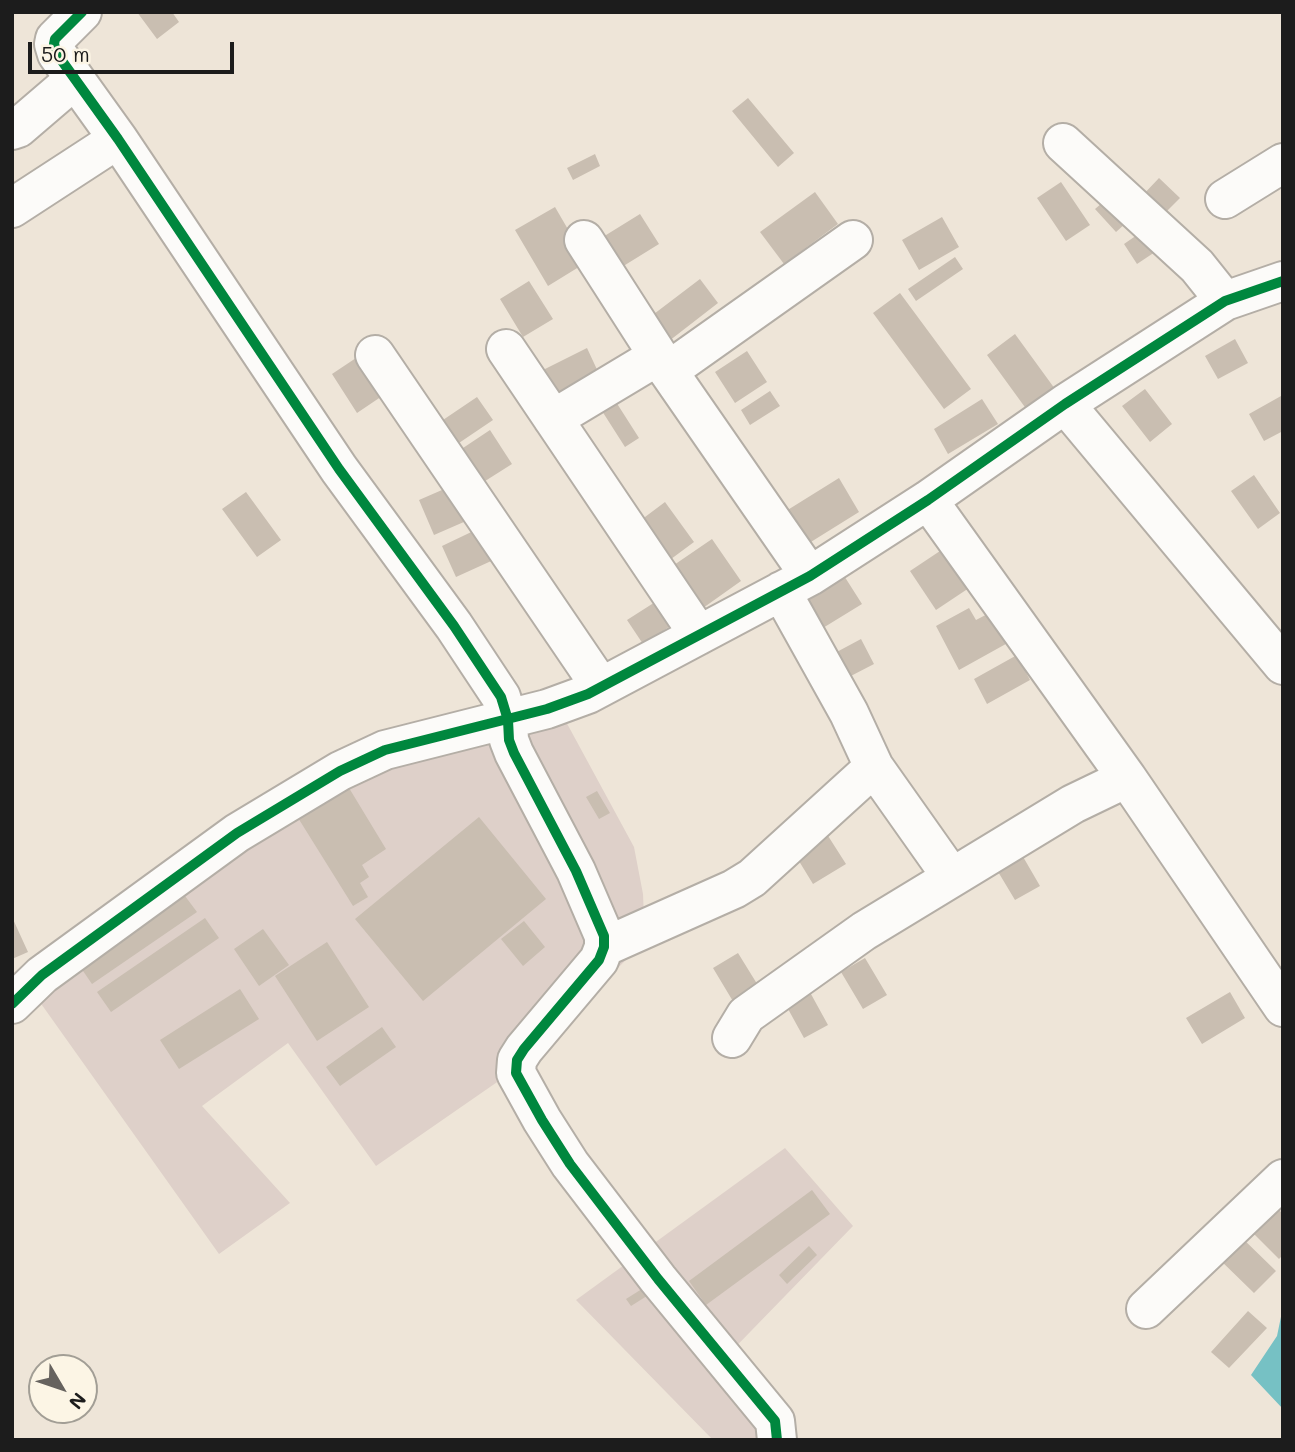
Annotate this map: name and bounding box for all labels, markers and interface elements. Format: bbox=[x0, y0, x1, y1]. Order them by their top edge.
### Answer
scale bar bbox=[32, 28, 238, 72]
text: 50 m bbox=[41, 40, 90, 67]
north arrow bbox=[28, 1354, 98, 1424]
text: N bbox=[64, 1388, 92, 1415]

